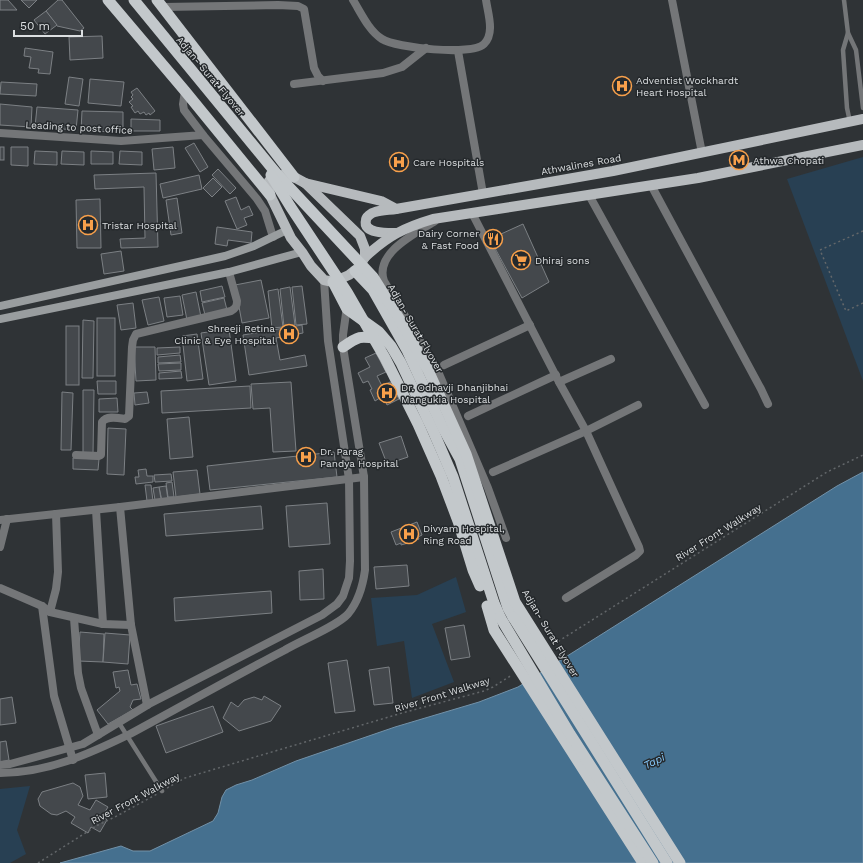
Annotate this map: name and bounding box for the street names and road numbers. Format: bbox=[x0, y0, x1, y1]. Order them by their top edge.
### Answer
street label: Adjan- Surat Flyover bbox=[174, 34, 247, 118]
street label: Leading to post office bbox=[25, 119, 133, 136]
street label: Athwalines Road bbox=[540, 152, 622, 177]
street label: Adjan- Surat Flyover bbox=[386, 282, 445, 374]
street label: River Front Walkway bbox=[673, 501, 764, 563]
street label: Adjan- Surat Flyover bbox=[520, 587, 581, 679]
street label: River Front Walkway bbox=[393, 675, 492, 714]
street label: River Front Walkway bbox=[89, 770, 182, 827]

